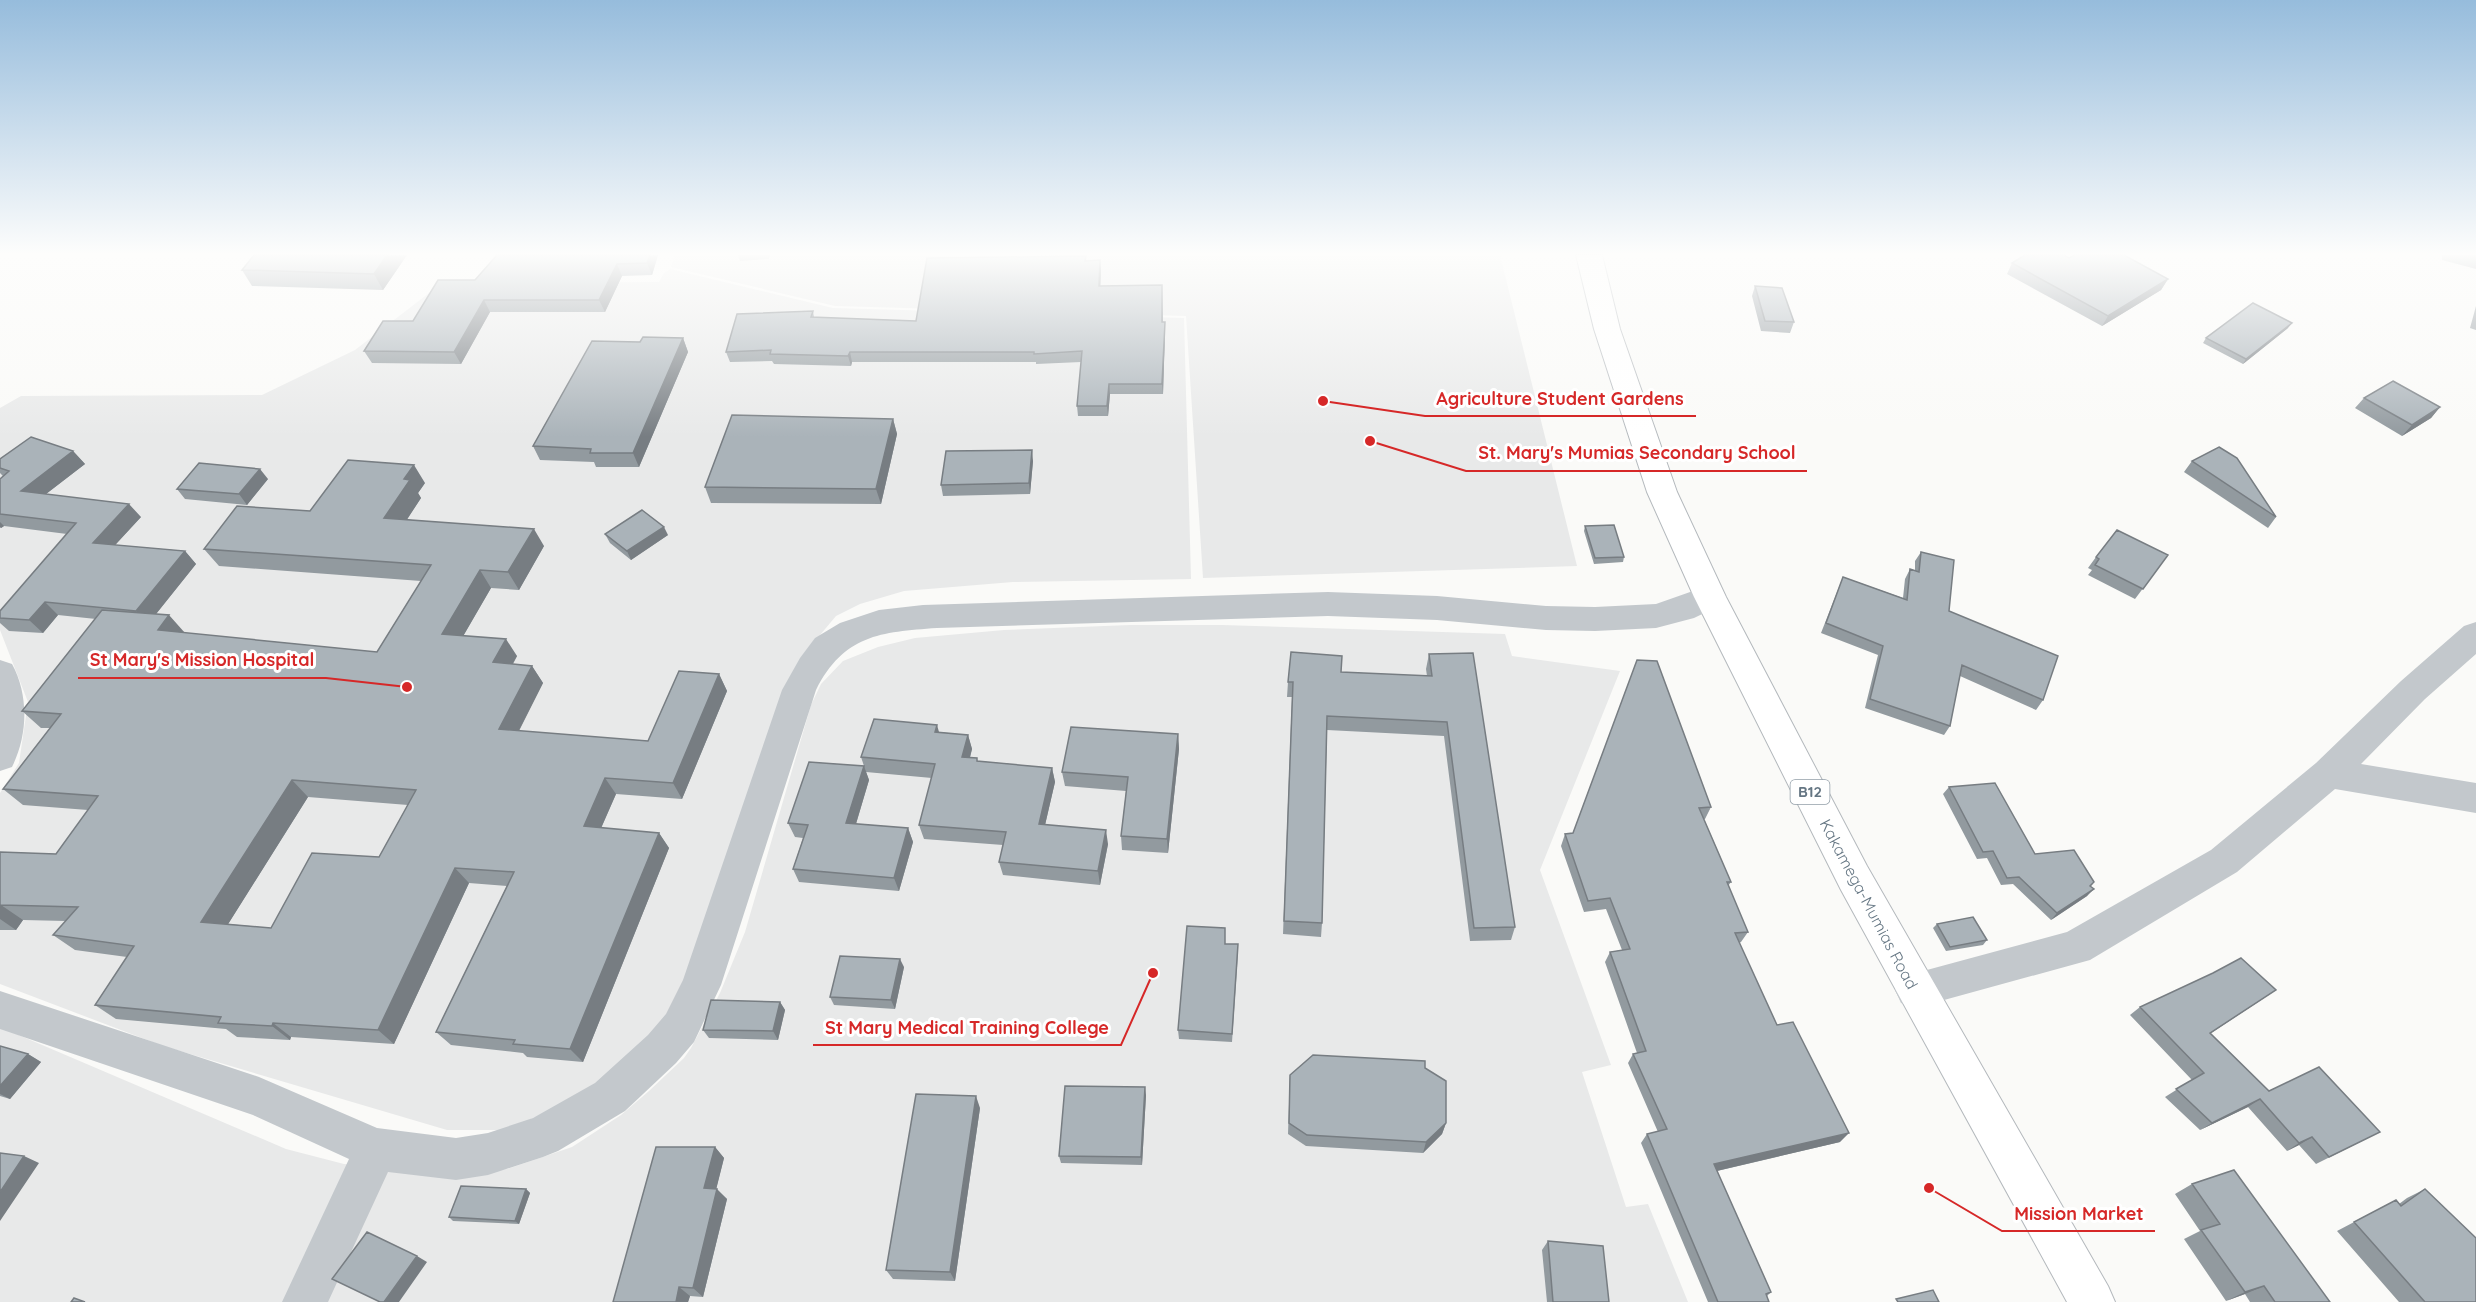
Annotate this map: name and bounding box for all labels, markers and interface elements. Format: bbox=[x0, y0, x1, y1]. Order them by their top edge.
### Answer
callout: Agriculture Student Gardens bbox=[1425, 380, 1696, 416]
text: Agriculture Student Gardens bbox=[1436, 387, 1684, 410]
callout: St. Mary's Mumias Secondary School bbox=[1466, 435, 1807, 471]
text: St. Mary's Mumias Secondary School bbox=[1478, 441, 1796, 464]
callout: St Mary's Mission Hospital bbox=[78, 642, 326, 678]
text: St Mary's Mission Hospital bbox=[90, 648, 314, 671]
road number: B12 bbox=[1790, 780, 1830, 804]
street label: Kakamega-Mumias Road bbox=[1816, 816, 1922, 992]
callout: St Mary Medical Training College bbox=[813, 1009, 1121, 1045]
text: St Mary Medical Training College bbox=[825, 1016, 1109, 1039]
callout: Mission Market bbox=[2002, 1195, 2155, 1231]
text: Mission Market bbox=[2014, 1202, 2144, 1225]

